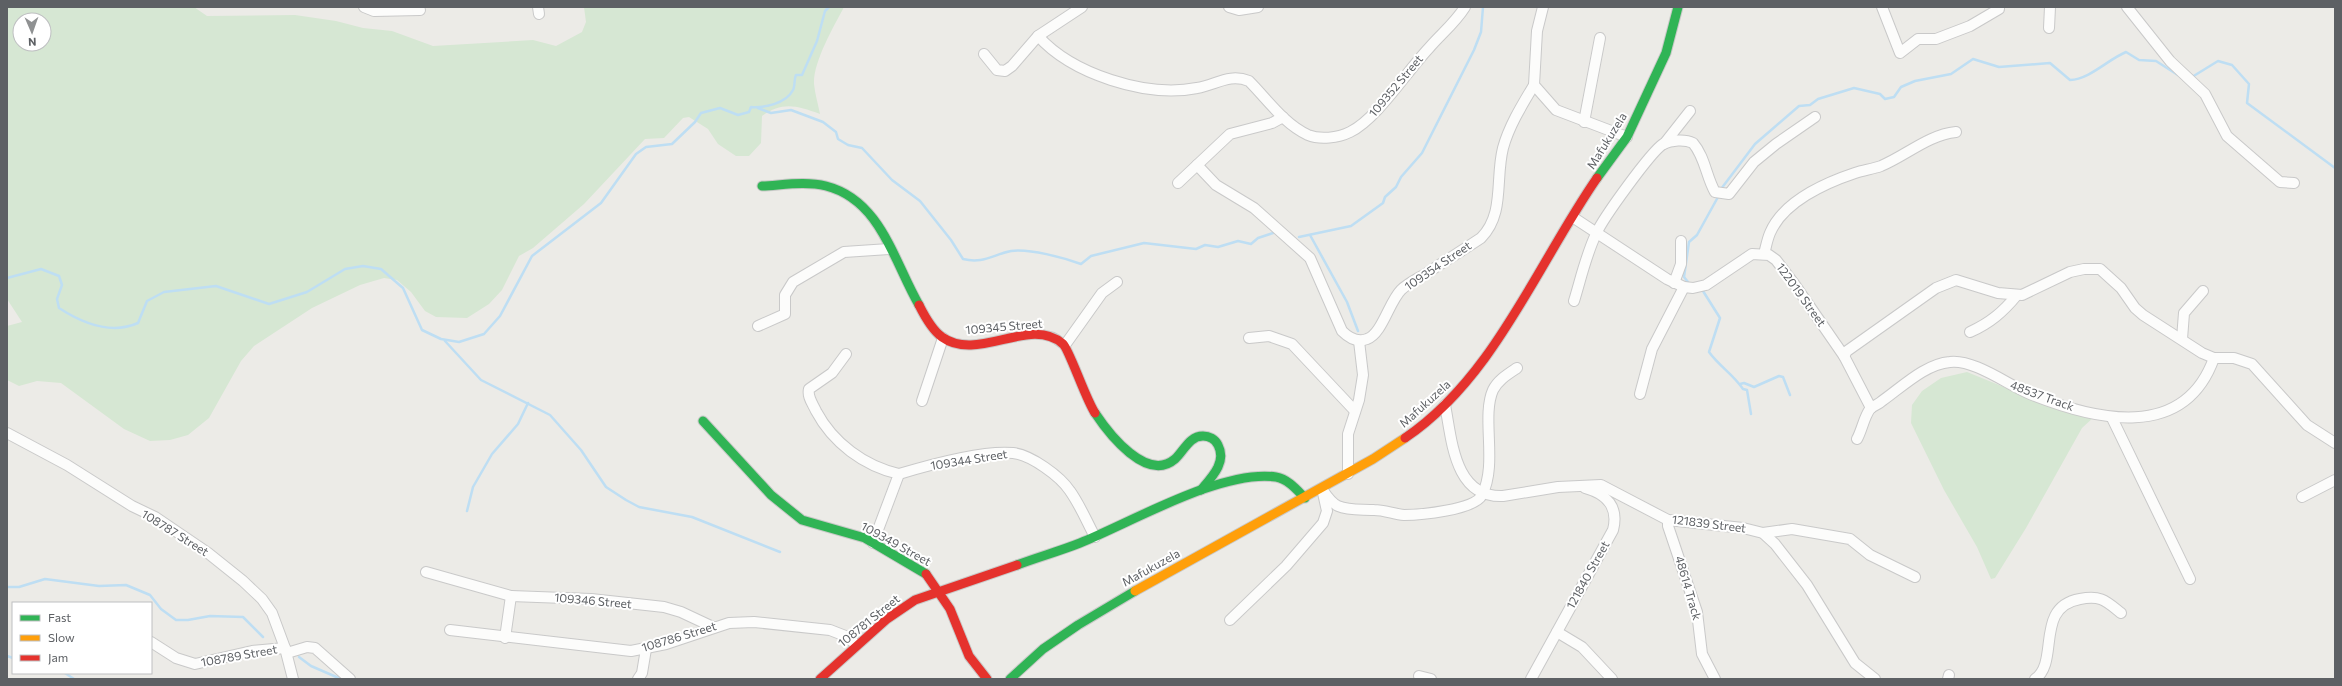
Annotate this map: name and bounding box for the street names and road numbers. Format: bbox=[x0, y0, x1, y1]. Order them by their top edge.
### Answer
street label: 109352 Street bbox=[1365, 51, 1425, 119]
street label: Mafukuzela bbox=[1583, 110, 1629, 171]
street label: 109354 Street bbox=[1401, 238, 1473, 293]
street label: 122019 Street bbox=[1774, 260, 1830, 329]
street label: 109345 Street bbox=[965, 316, 1043, 336]
street label: Mafukuzela bbox=[1396, 377, 1453, 430]
street label: 48537 Track bbox=[2009, 377, 2077, 413]
street label: 109344 Street bbox=[929, 446, 1008, 472]
street label: 108787 Street bbox=[139, 506, 212, 558]
street label: 121839 Street bbox=[1671, 512, 1747, 535]
street label: 109349 Street bbox=[859, 518, 934, 568]
street label: 121840 Street bbox=[1563, 538, 1612, 611]
street label: Mafukuzela bbox=[1119, 546, 1182, 589]
street label: 48614 Track bbox=[1673, 554, 1705, 622]
street label: 109346 Street bbox=[554, 590, 633, 610]
street label: 108781 Street bbox=[835, 591, 902, 649]
street label: 108786 Street bbox=[640, 618, 718, 654]
street label: 108789 Street bbox=[200, 641, 278, 669]

